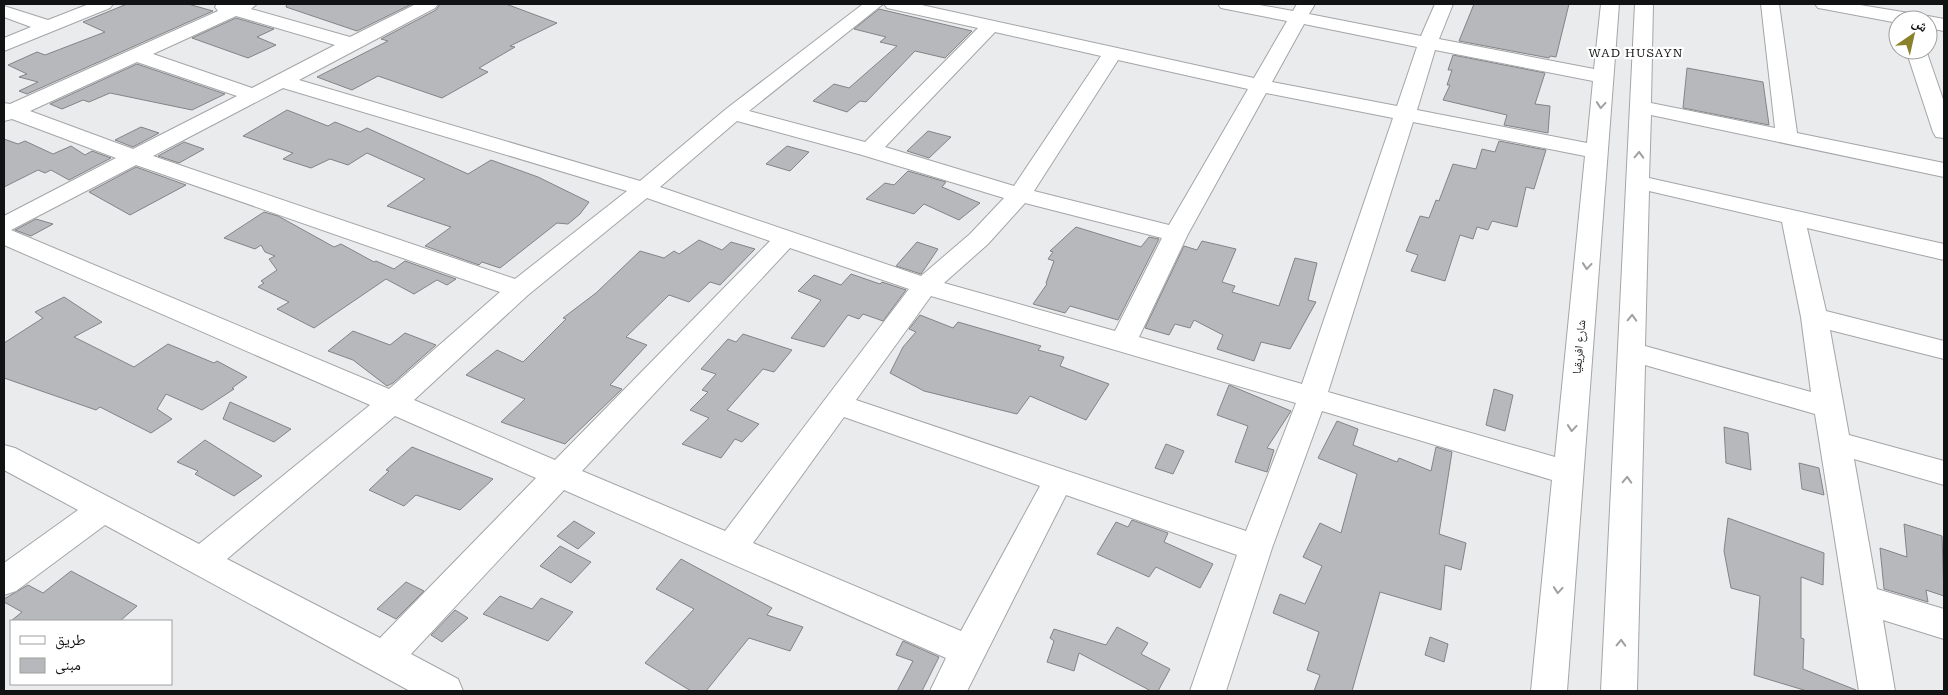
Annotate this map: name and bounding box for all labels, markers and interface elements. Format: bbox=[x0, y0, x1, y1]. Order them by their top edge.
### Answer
north arrow bbox=[1888, 10, 1938, 60]
text: ش bbox=[1909, 13, 1931, 36]
district label: WAD HUSAYN bbox=[1589, 46, 1683, 60]
one-way arrow bbox=[1596, 101, 1607, 109]
one-way arrow bbox=[1633, 151, 1644, 159]
one-way arrow bbox=[1581, 263, 1592, 271]
one-way arrow bbox=[1627, 313, 1638, 321]
street label: شارع افريقيا bbox=[1570, 319, 1589, 375]
one-way arrow bbox=[1567, 425, 1578, 433]
one-way arrow bbox=[1621, 476, 1632, 484]
one-way arrow bbox=[1553, 587, 1564, 595]
legend bbox=[10, 620, 172, 685]
text: طريق bbox=[55, 631, 86, 650]
one-way arrow bbox=[1615, 638, 1626, 646]
text: مبنى bbox=[55, 656, 81, 675]

